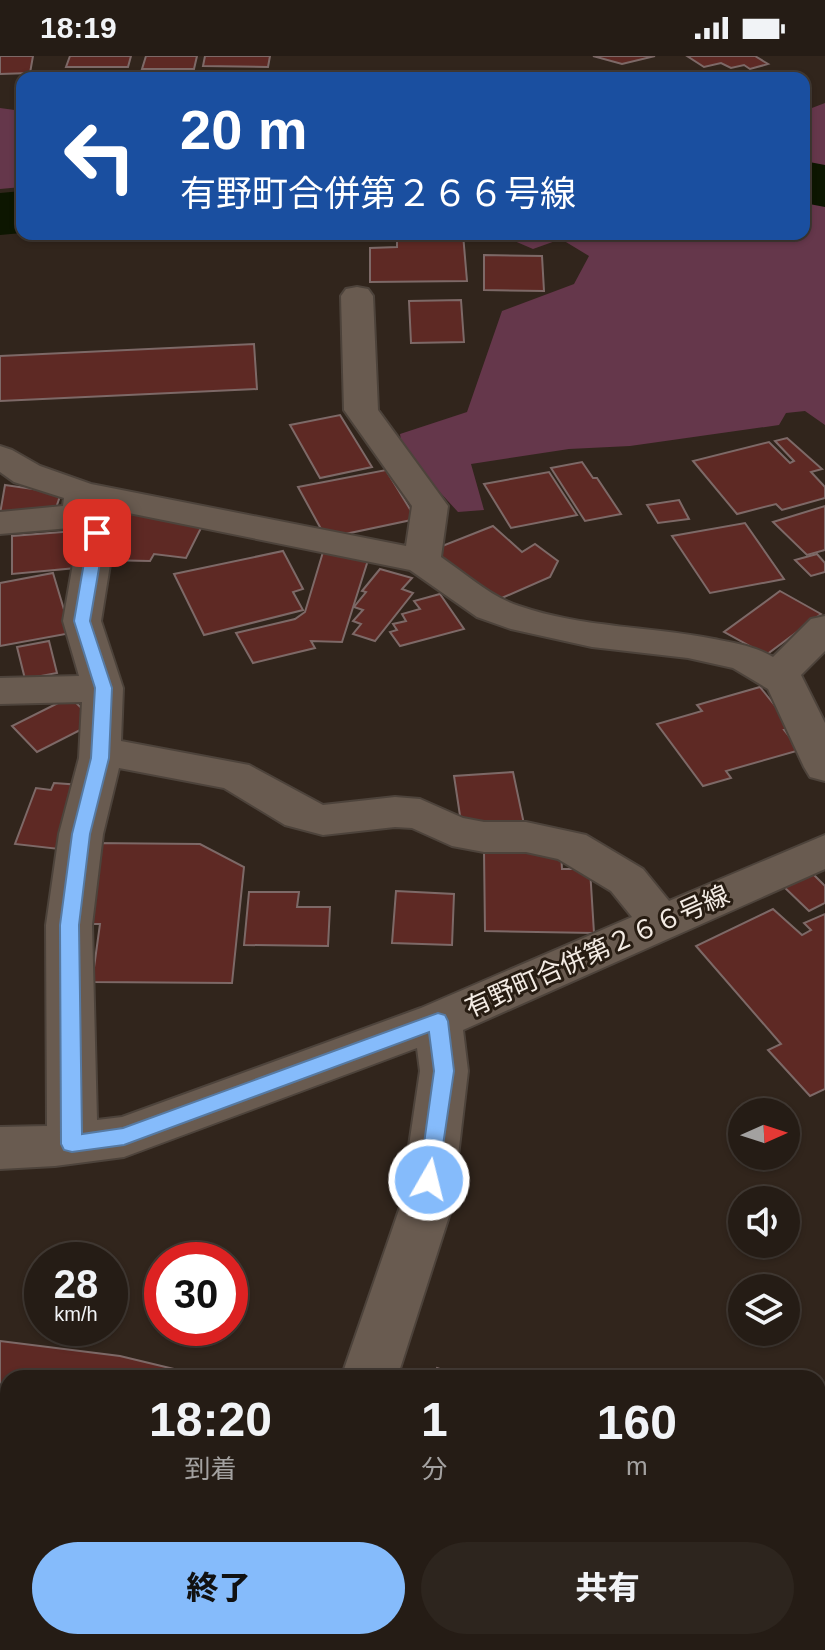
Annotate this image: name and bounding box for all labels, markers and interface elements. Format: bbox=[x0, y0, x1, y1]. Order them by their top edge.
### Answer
text: 18:19 bbox=[40, 11, 117, 44]
text: 20 m bbox=[180, 98, 308, 161]
icon: left bbox=[48, 104, 152, 208]
text: 有野町合併第２６６号線 bbox=[180, 173, 576, 214]
pin bbox=[63, 499, 131, 567]
icon: arrive bbox=[75, 511, 119, 555]
street label: 有野町合併第２６６号線 bbox=[460, 879, 734, 1023]
north arrow bbox=[728, 1098, 800, 1170]
map controls bbox=[728, 1098, 800, 1346]
position arrow bbox=[387, 1138, 471, 1222]
button: sound bbox=[728, 1186, 800, 1258]
speed limit sign: 30 bbox=[144, 1242, 248, 1346]
text: 28 bbox=[54, 1262, 98, 1306]
button: layers bbox=[728, 1274, 800, 1346]
text: km/h bbox=[54, 1303, 98, 1325]
text: 18:20 bbox=[149, 1393, 272, 1446]
text: 1 bbox=[421, 1393, 448, 1446]
text: 160 bbox=[597, 1396, 677, 1449]
text: m bbox=[626, 1451, 648, 1481]
text: 到着 bbox=[184, 1454, 237, 1484]
text: 分 bbox=[421, 1454, 447, 1484]
button: 終了 bbox=[32, 1542, 405, 1634]
button: 共有 bbox=[421, 1542, 794, 1634]

